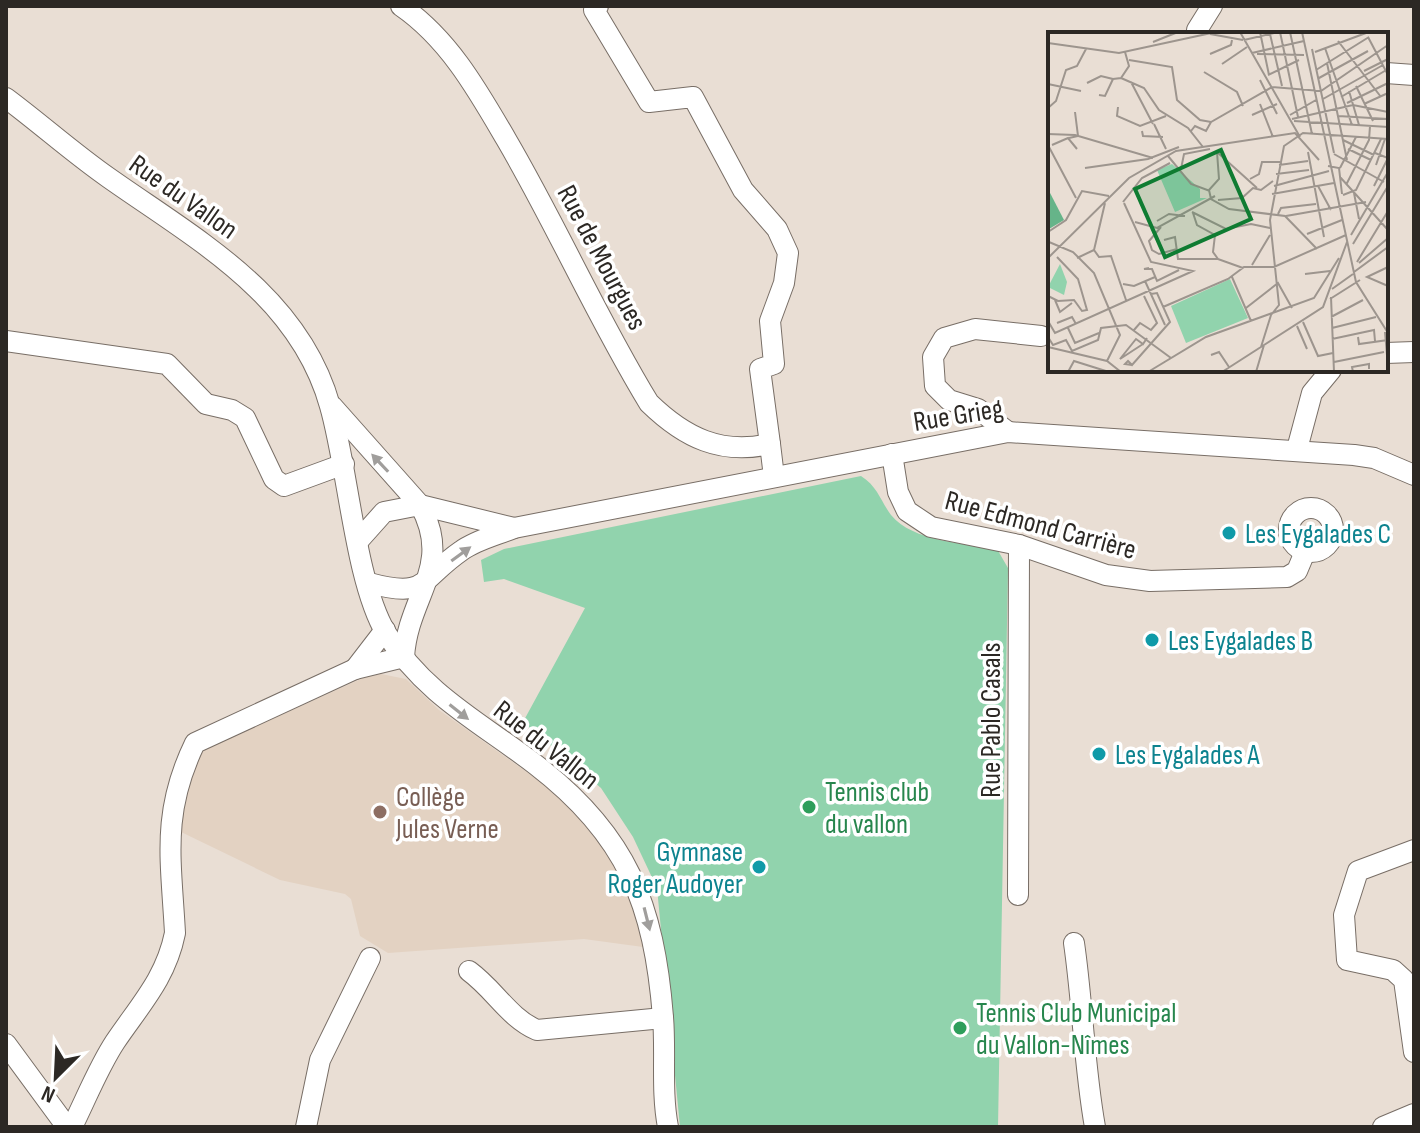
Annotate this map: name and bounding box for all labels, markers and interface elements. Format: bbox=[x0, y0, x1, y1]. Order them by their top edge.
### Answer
inset map bbox=[1048, 32, 1388, 372]
street label: Rue du Vallon bbox=[123, 148, 244, 247]
street label: Rue de Mourgues bbox=[550, 180, 654, 336]
street label: Rue Grieg bbox=[911, 392, 1005, 439]
one-way arrow bbox=[372, 453, 390, 472]
street label: Rue Edmond Carrière bbox=[941, 484, 1140, 567]
place label: Les Eygalades C bbox=[1245, 518, 1391, 551]
marker: Les Eygalades C bbox=[1220, 524, 1238, 542]
one-way arrow bbox=[450, 546, 472, 562]
place label: Les Eygalades B bbox=[1168, 625, 1313, 658]
marker: Les Eygalades B bbox=[1143, 631, 1161, 649]
street label: Rue Pablo Casals bbox=[975, 642, 1008, 798]
street label: Rue du Vallon bbox=[487, 694, 605, 797]
one-way arrow bbox=[449, 703, 469, 719]
place label: Les Eygalades A bbox=[1115, 739, 1260, 772]
marker: Les Eygalades A bbox=[1090, 745, 1108, 763]
place label: Tennis club du vallon bbox=[825, 776, 929, 841]
place label: Collège Jules Verne bbox=[395, 781, 499, 846]
marker: Tennis club du vallon bbox=[800, 798, 818, 816]
marker: Collège Jules Verne bbox=[371, 803, 389, 821]
place label: Gymnase Roger Audoyer bbox=[607, 836, 743, 901]
marker: Gymnase Roger Audoyer bbox=[750, 858, 768, 876]
one-way arrow bbox=[641, 907, 653, 932]
place label: Tennis Club Municipal du Vallon-Nîmes bbox=[976, 997, 1177, 1062]
marker: Tennis Club Municipal du Vallon-Nîmes bbox=[951, 1019, 969, 1037]
north arrow bbox=[16, 1037, 96, 1117]
text: N bbox=[38, 1079, 59, 1109]

